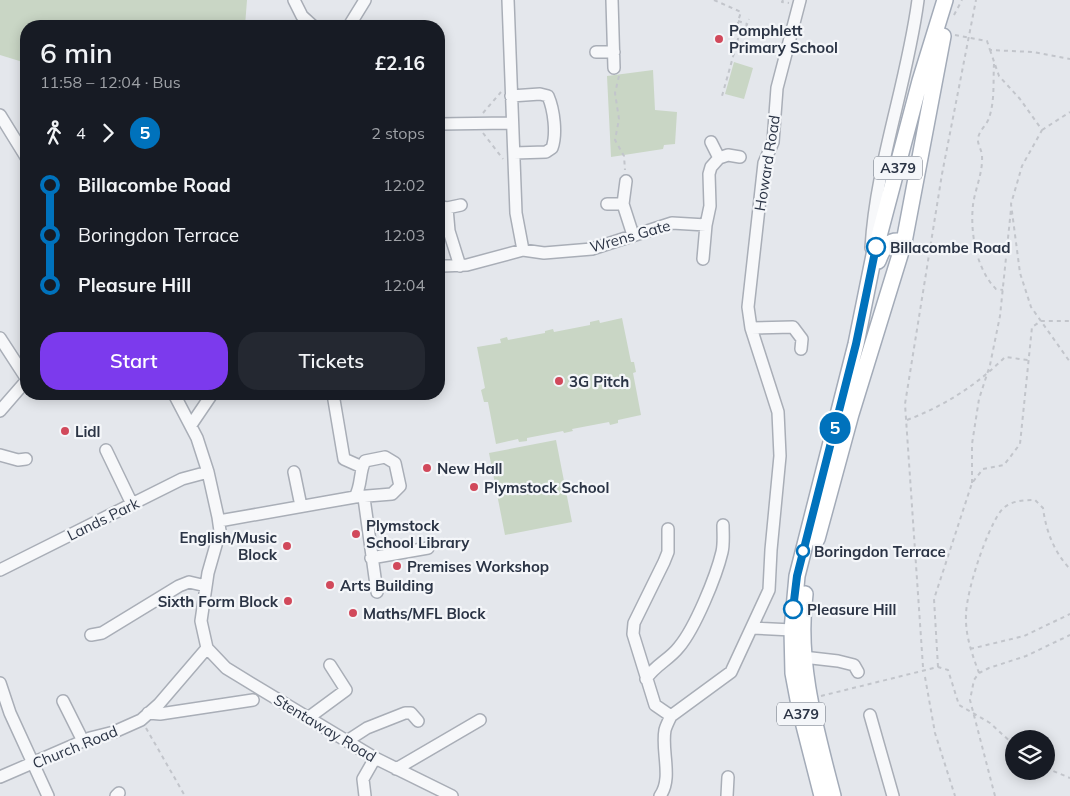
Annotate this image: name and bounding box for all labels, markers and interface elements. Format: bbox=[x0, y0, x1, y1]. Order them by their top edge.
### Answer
place label: Pomphlett Primary School bbox=[729, 21, 838, 57]
marker: Pomphlett Primary School bbox=[713, 33, 725, 45]
text: 6 min bbox=[40, 35, 113, 70]
text: £2.16 bbox=[375, 51, 425, 75]
text: 11:58 – 12:04 · Bus bbox=[40, 72, 181, 92]
street label: Howard Road bbox=[750, 114, 784, 212]
icon: walk bbox=[40, 119, 68, 147]
icon: forward bbox=[94, 119, 122, 147]
text: 5 bbox=[140, 121, 150, 144]
text: 4 bbox=[76, 123, 86, 143]
text: 2 stops bbox=[371, 123, 425, 143]
road number: A379 bbox=[874, 156, 922, 180]
text: Billacombe Road bbox=[78, 173, 231, 197]
text: 12:02 bbox=[383, 175, 425, 195]
street label: Wrens Gate bbox=[588, 215, 672, 257]
text: Boringdon Terrace bbox=[78, 223, 239, 247]
text: 12:03 bbox=[383, 225, 425, 245]
marker: Billacombe Road bbox=[866, 237, 886, 257]
place label: Billacombe Road bbox=[890, 238, 1011, 257]
text: Pleasure Hill bbox=[78, 273, 191, 297]
text: 12:04 bbox=[383, 275, 425, 295]
button: Start bbox=[40, 332, 228, 390]
button: Tickets bbox=[238, 332, 425, 390]
place label: 3G Pitch bbox=[569, 372, 629, 391]
marker: 3G Pitch bbox=[553, 375, 565, 387]
line badge: 5 bbox=[819, 412, 851, 444]
text: 5 bbox=[830, 416, 840, 439]
place label: Lidl bbox=[75, 422, 101, 441]
marker: Lidl bbox=[59, 425, 71, 437]
place label: New Hall bbox=[437, 459, 503, 478]
marker: New Hall bbox=[421, 462, 433, 474]
place label: Plymstock School bbox=[484, 478, 609, 497]
marker: Plymstock School bbox=[468, 481, 480, 493]
street label: Lands Park bbox=[64, 493, 142, 545]
place label: Plymstock School Library bbox=[366, 516, 470, 552]
place label: English/Music Block bbox=[180, 528, 278, 564]
marker: Plymstock School Library bbox=[350, 528, 362, 540]
marker: English/Music Block bbox=[281, 540, 293, 552]
place label: Boringdon Terrace bbox=[814, 542, 946, 561]
marker: Boringdon Terrace bbox=[796, 544, 810, 558]
place label: Premises Workshop bbox=[407, 557, 549, 576]
marker: Premises Workshop bbox=[391, 560, 403, 572]
place label: Arts Building bbox=[340, 576, 434, 595]
marker: Arts Building bbox=[324, 579, 336, 591]
place label: Sixth Form Block bbox=[158, 592, 279, 611]
marker: Sixth Form Block bbox=[282, 595, 294, 607]
marker: Pleasure Hill bbox=[783, 599, 803, 619]
place label: Pleasure Hill bbox=[807, 600, 896, 619]
place label: Maths/MFL Block bbox=[363, 604, 486, 623]
marker: Maths/MFL Block bbox=[347, 607, 359, 619]
street label: Stentaway Road bbox=[270, 690, 380, 766]
road number: A379 bbox=[777, 702, 825, 726]
street label: Church Road bbox=[30, 721, 120, 773]
map controls bbox=[1005, 730, 1055, 780]
button: layers bbox=[1005, 730, 1055, 780]

